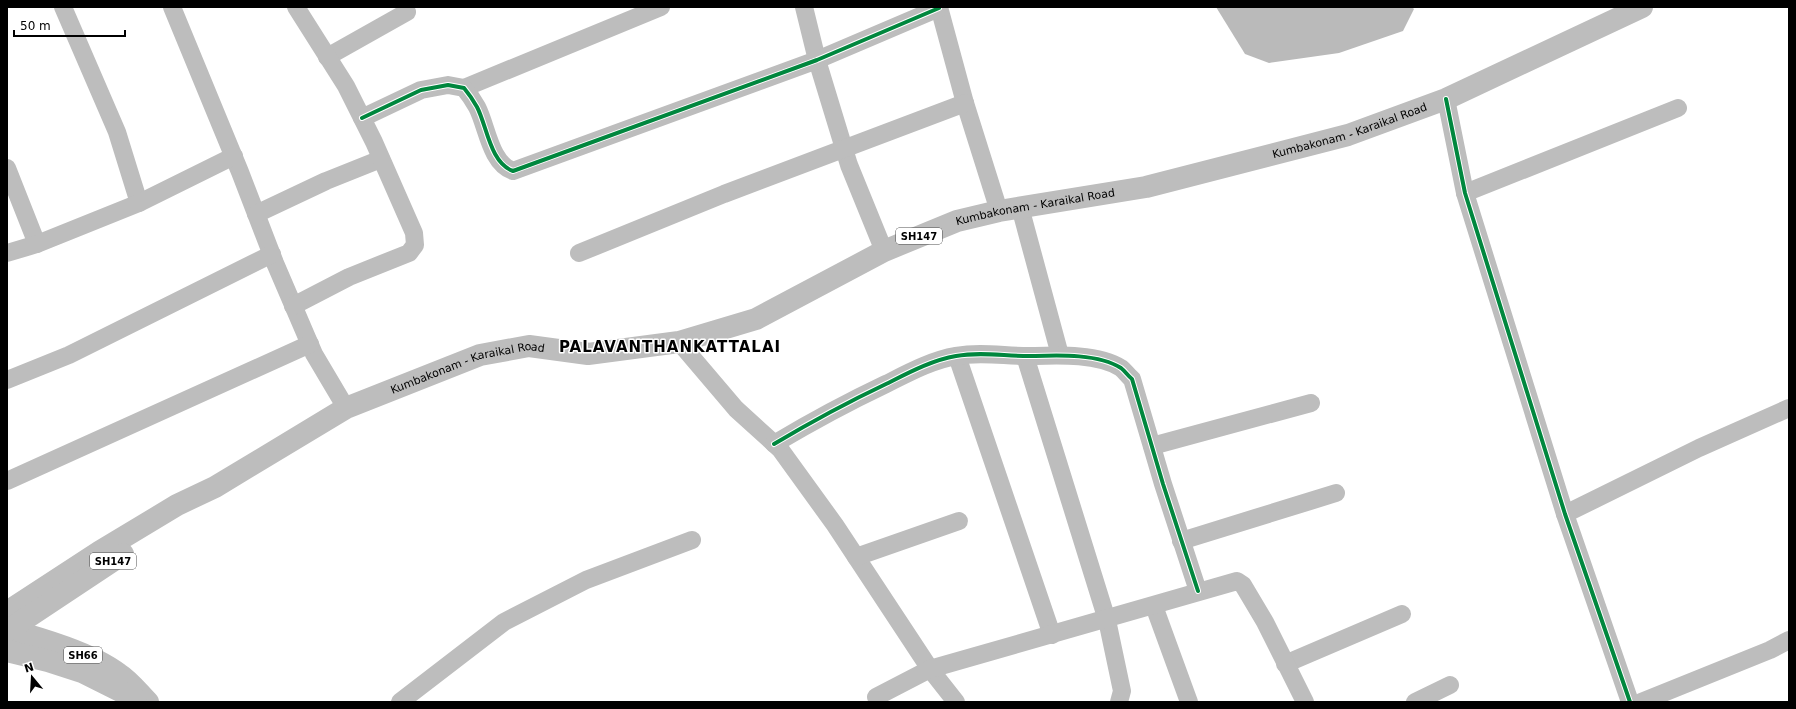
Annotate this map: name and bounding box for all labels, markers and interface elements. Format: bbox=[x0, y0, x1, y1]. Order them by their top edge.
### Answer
scale bar bbox=[14, 12, 125, 38]
text: 50 m bbox=[20, 19, 51, 33]
street label: Kumbakonam - Karaikal Road bbox=[1271, 101, 1429, 161]
street label: Kumbakonam - Karaikal Road bbox=[954, 186, 1116, 228]
road number: SH147 bbox=[896, 228, 942, 244]
district label: PALAVANTHANKATTALAI bbox=[559, 338, 781, 356]
street label: Kumbakonam - Karaikal Road bbox=[389, 340, 546, 397]
road number: SH147 bbox=[90, 553, 136, 569]
road number: SH66 bbox=[64, 647, 102, 663]
north arrow bbox=[12, 657, 52, 697]
text: N bbox=[23, 660, 35, 676]

